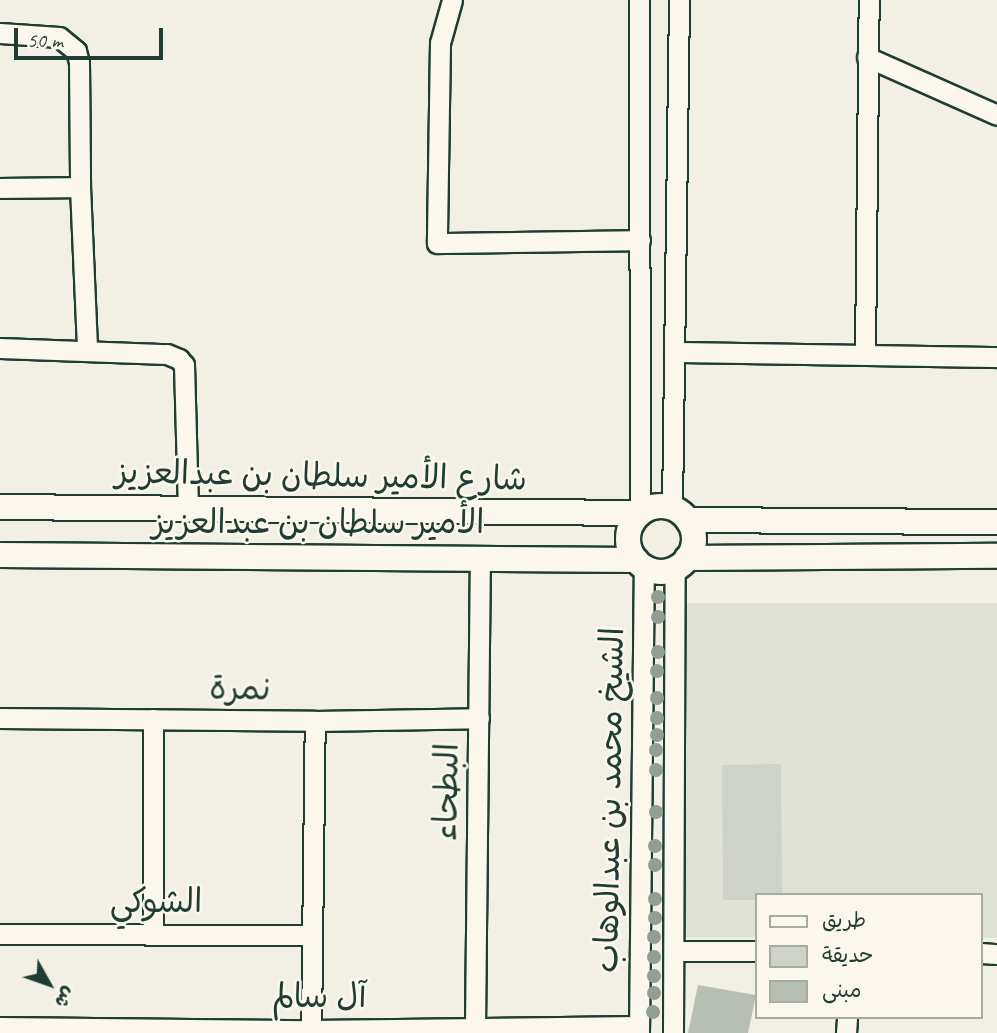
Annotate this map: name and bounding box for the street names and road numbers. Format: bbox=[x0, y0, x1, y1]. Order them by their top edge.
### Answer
street label: شارع الأمير سلطان بن عبدالعزيز bbox=[115, 453, 527, 499]
street label: الأمير سلطان بن عبدالعزيز bbox=[152, 503, 484, 543]
street label: الشيخ محمد بن عبدالوهاب bbox=[587, 627, 633, 973]
street label: نمرة bbox=[209, 669, 271, 709]
street label: البطحاء bbox=[426, 743, 468, 841]
street label: الشوكي bbox=[110, 882, 202, 922]
street label: آل سالم bbox=[271, 977, 367, 1017]

